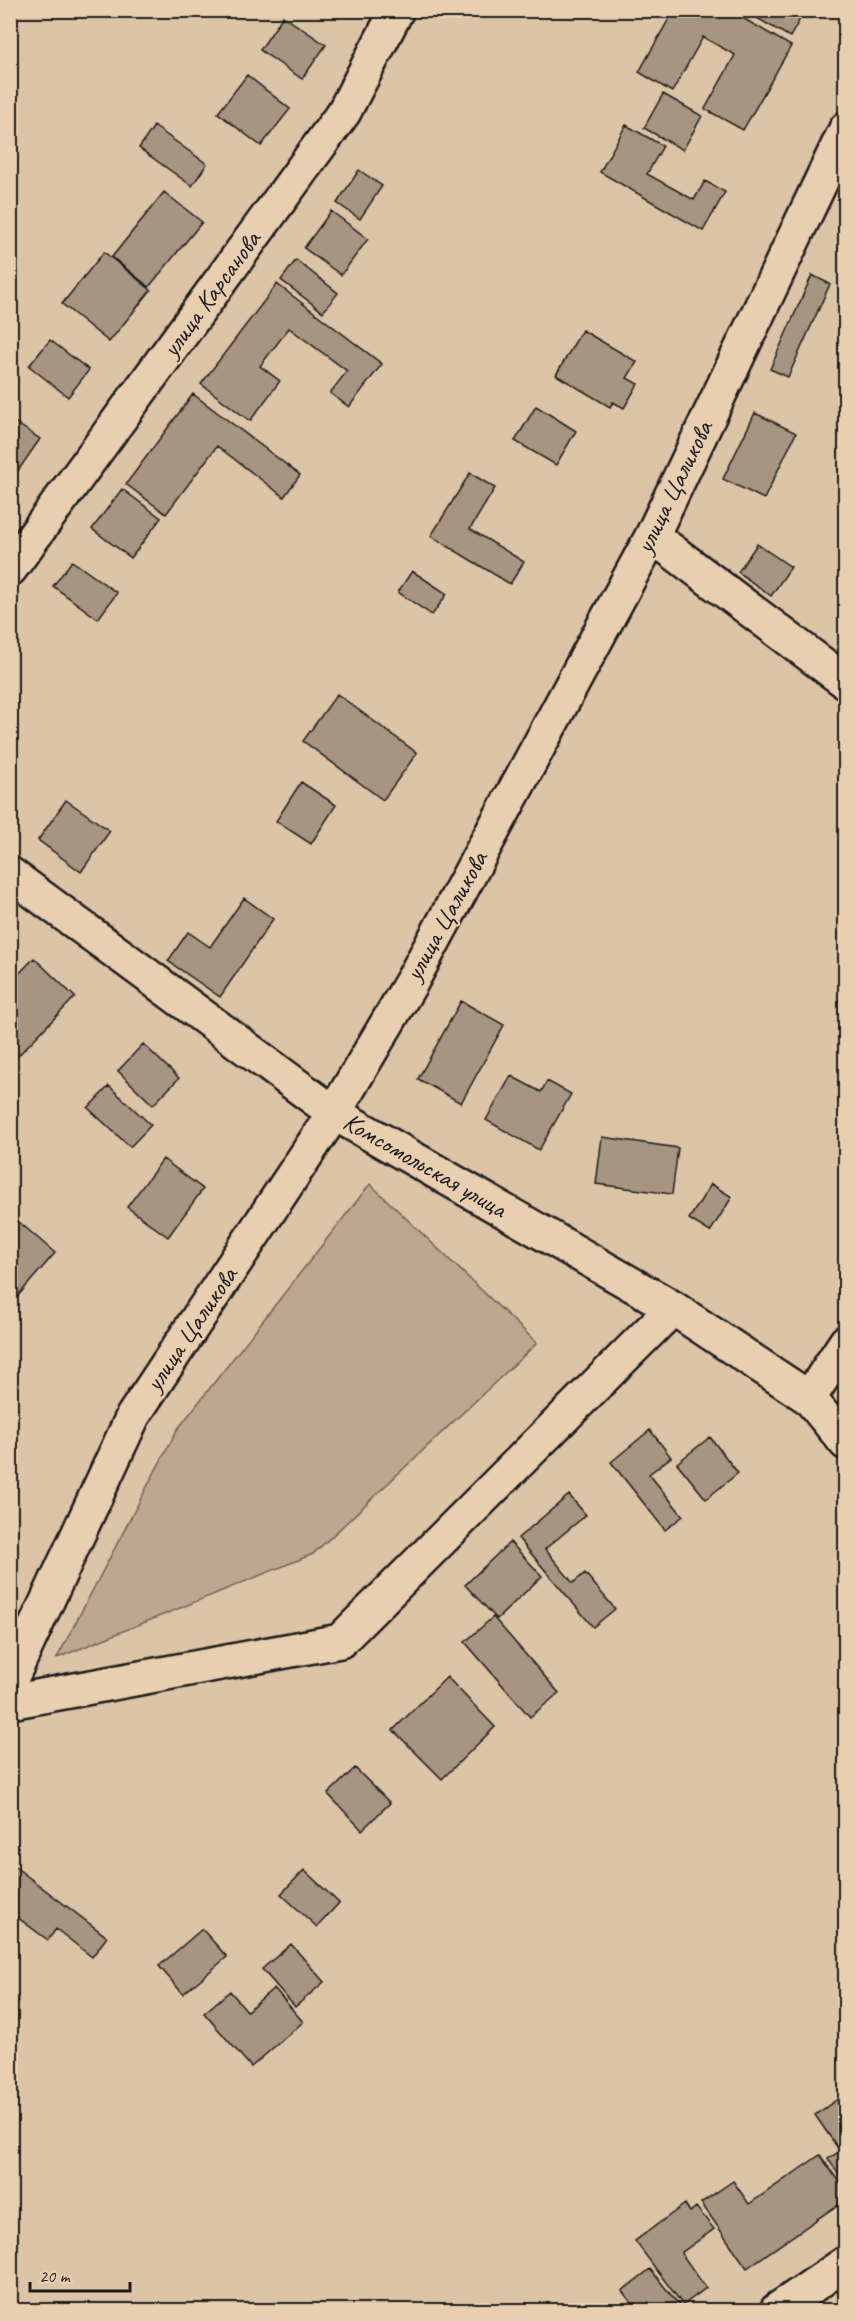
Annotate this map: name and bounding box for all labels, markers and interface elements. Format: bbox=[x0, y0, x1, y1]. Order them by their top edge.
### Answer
street label: улица Карсанова bbox=[153, 223, 269, 365]
street label: улица Цаликова bbox=[627, 414, 721, 560]
street label: улица Цаликова bbox=[396, 844, 496, 988]
street label: Комсомольская улица bbox=[337, 1105, 514, 1226]
street label: улица Цаликова bbox=[136, 1259, 246, 1399]
scale bar bbox=[30, 2255, 130, 2293]
text: 20 m bbox=[39, 2265, 72, 2287]

